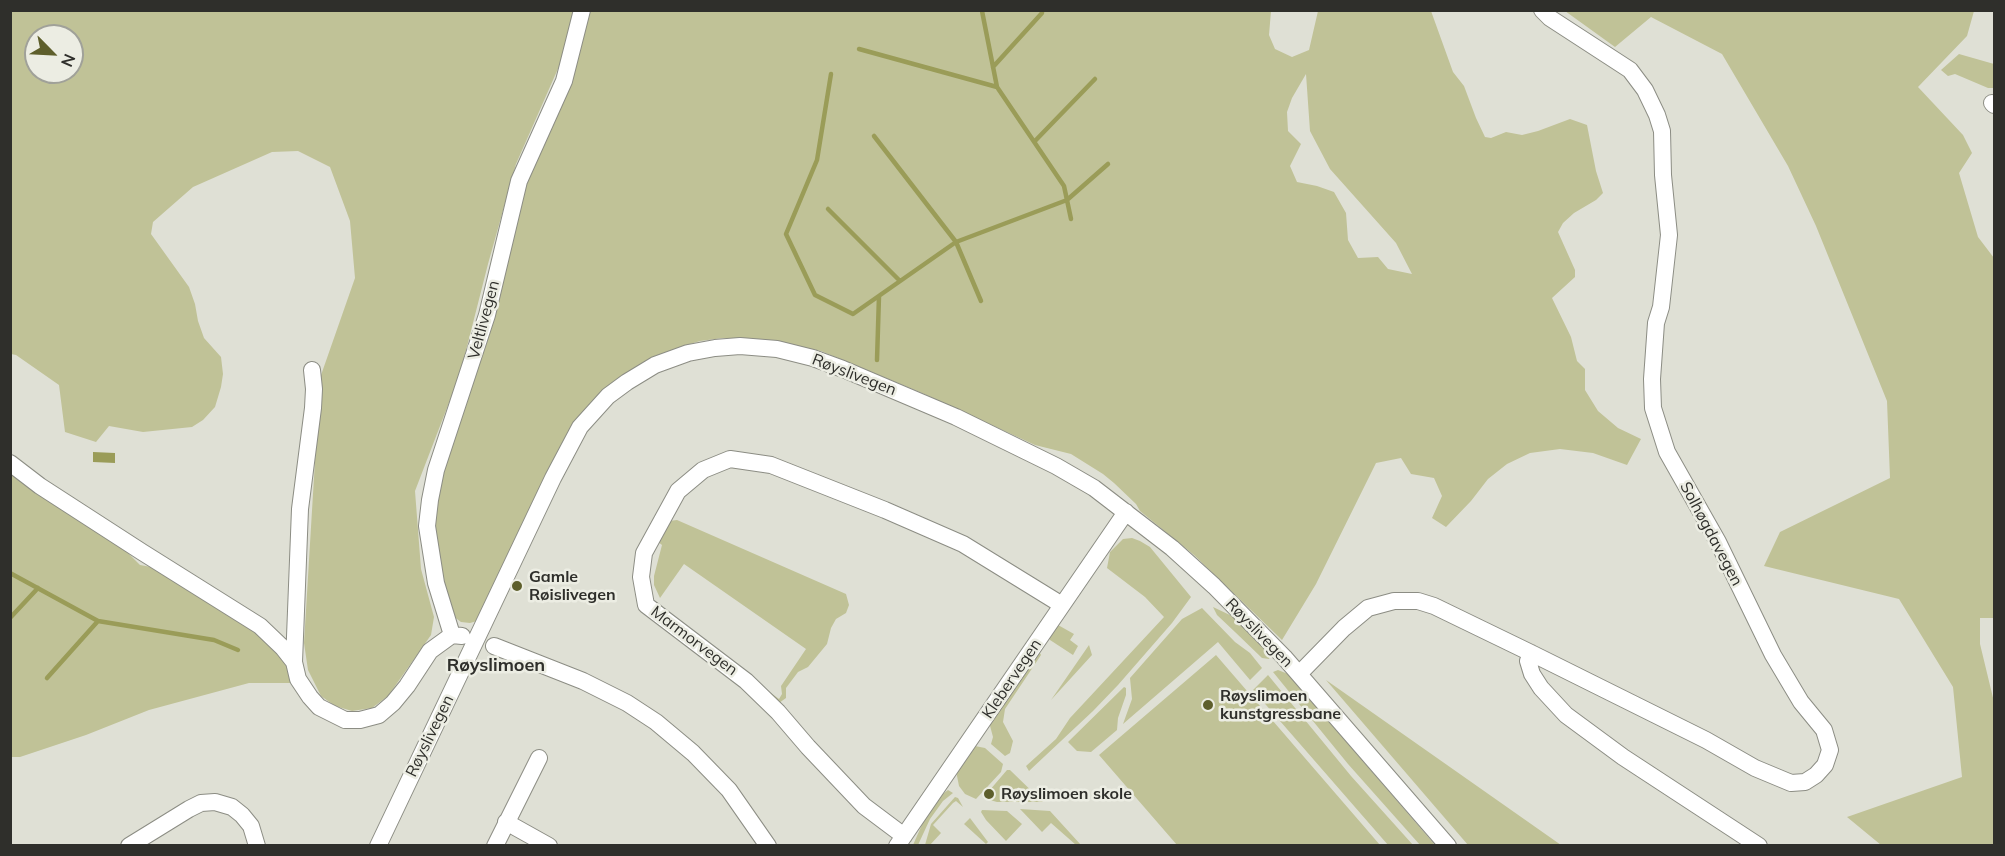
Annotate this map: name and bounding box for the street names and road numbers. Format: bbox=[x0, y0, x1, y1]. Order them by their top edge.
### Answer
street label: Veltlivegen bbox=[464, 279, 504, 361]
street label: Røyslivegen bbox=[809, 350, 899, 400]
street label: Solhøgdavegen bbox=[1676, 479, 1746, 589]
street label: Røyslivegen bbox=[1221, 594, 1297, 672]
street label: Marmorvegen bbox=[647, 602, 741, 680]
street label: Klebervegen bbox=[978, 635, 1046, 723]
street label: Røyslivegen bbox=[402, 692, 458, 780]

